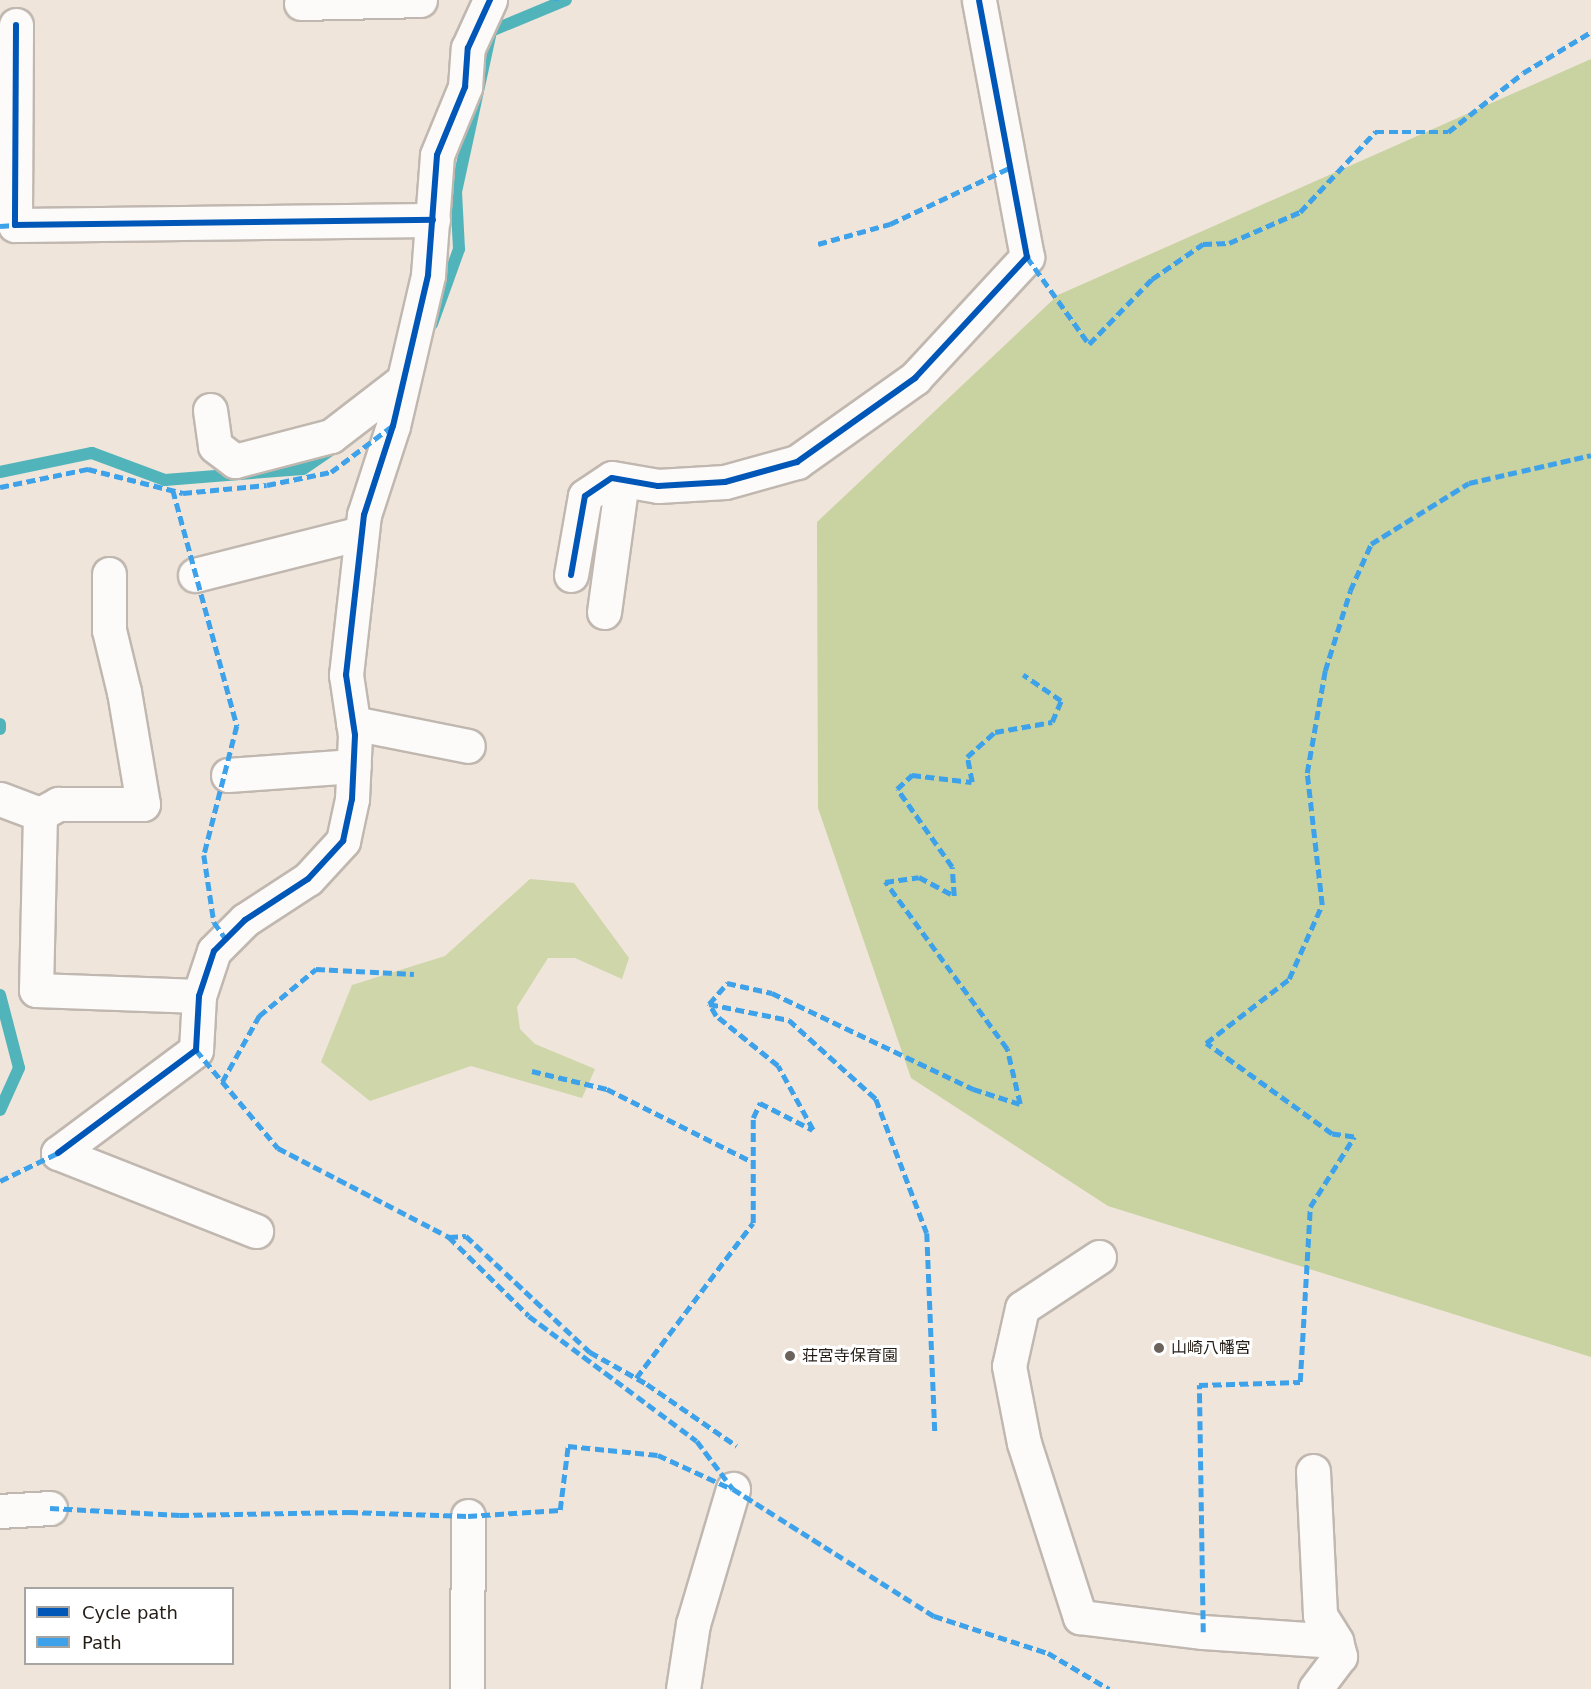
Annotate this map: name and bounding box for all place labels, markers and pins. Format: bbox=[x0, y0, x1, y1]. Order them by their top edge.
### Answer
place label: 山崎八幡宮 bbox=[1171, 1338, 1251, 1358]
marker: 山崎八幡宮 bbox=[1152, 1341, 1166, 1355]
place label: 荘宮寺保育園 bbox=[802, 1346, 898, 1366]
marker: 荘宮寺保育園 bbox=[783, 1349, 797, 1363]

